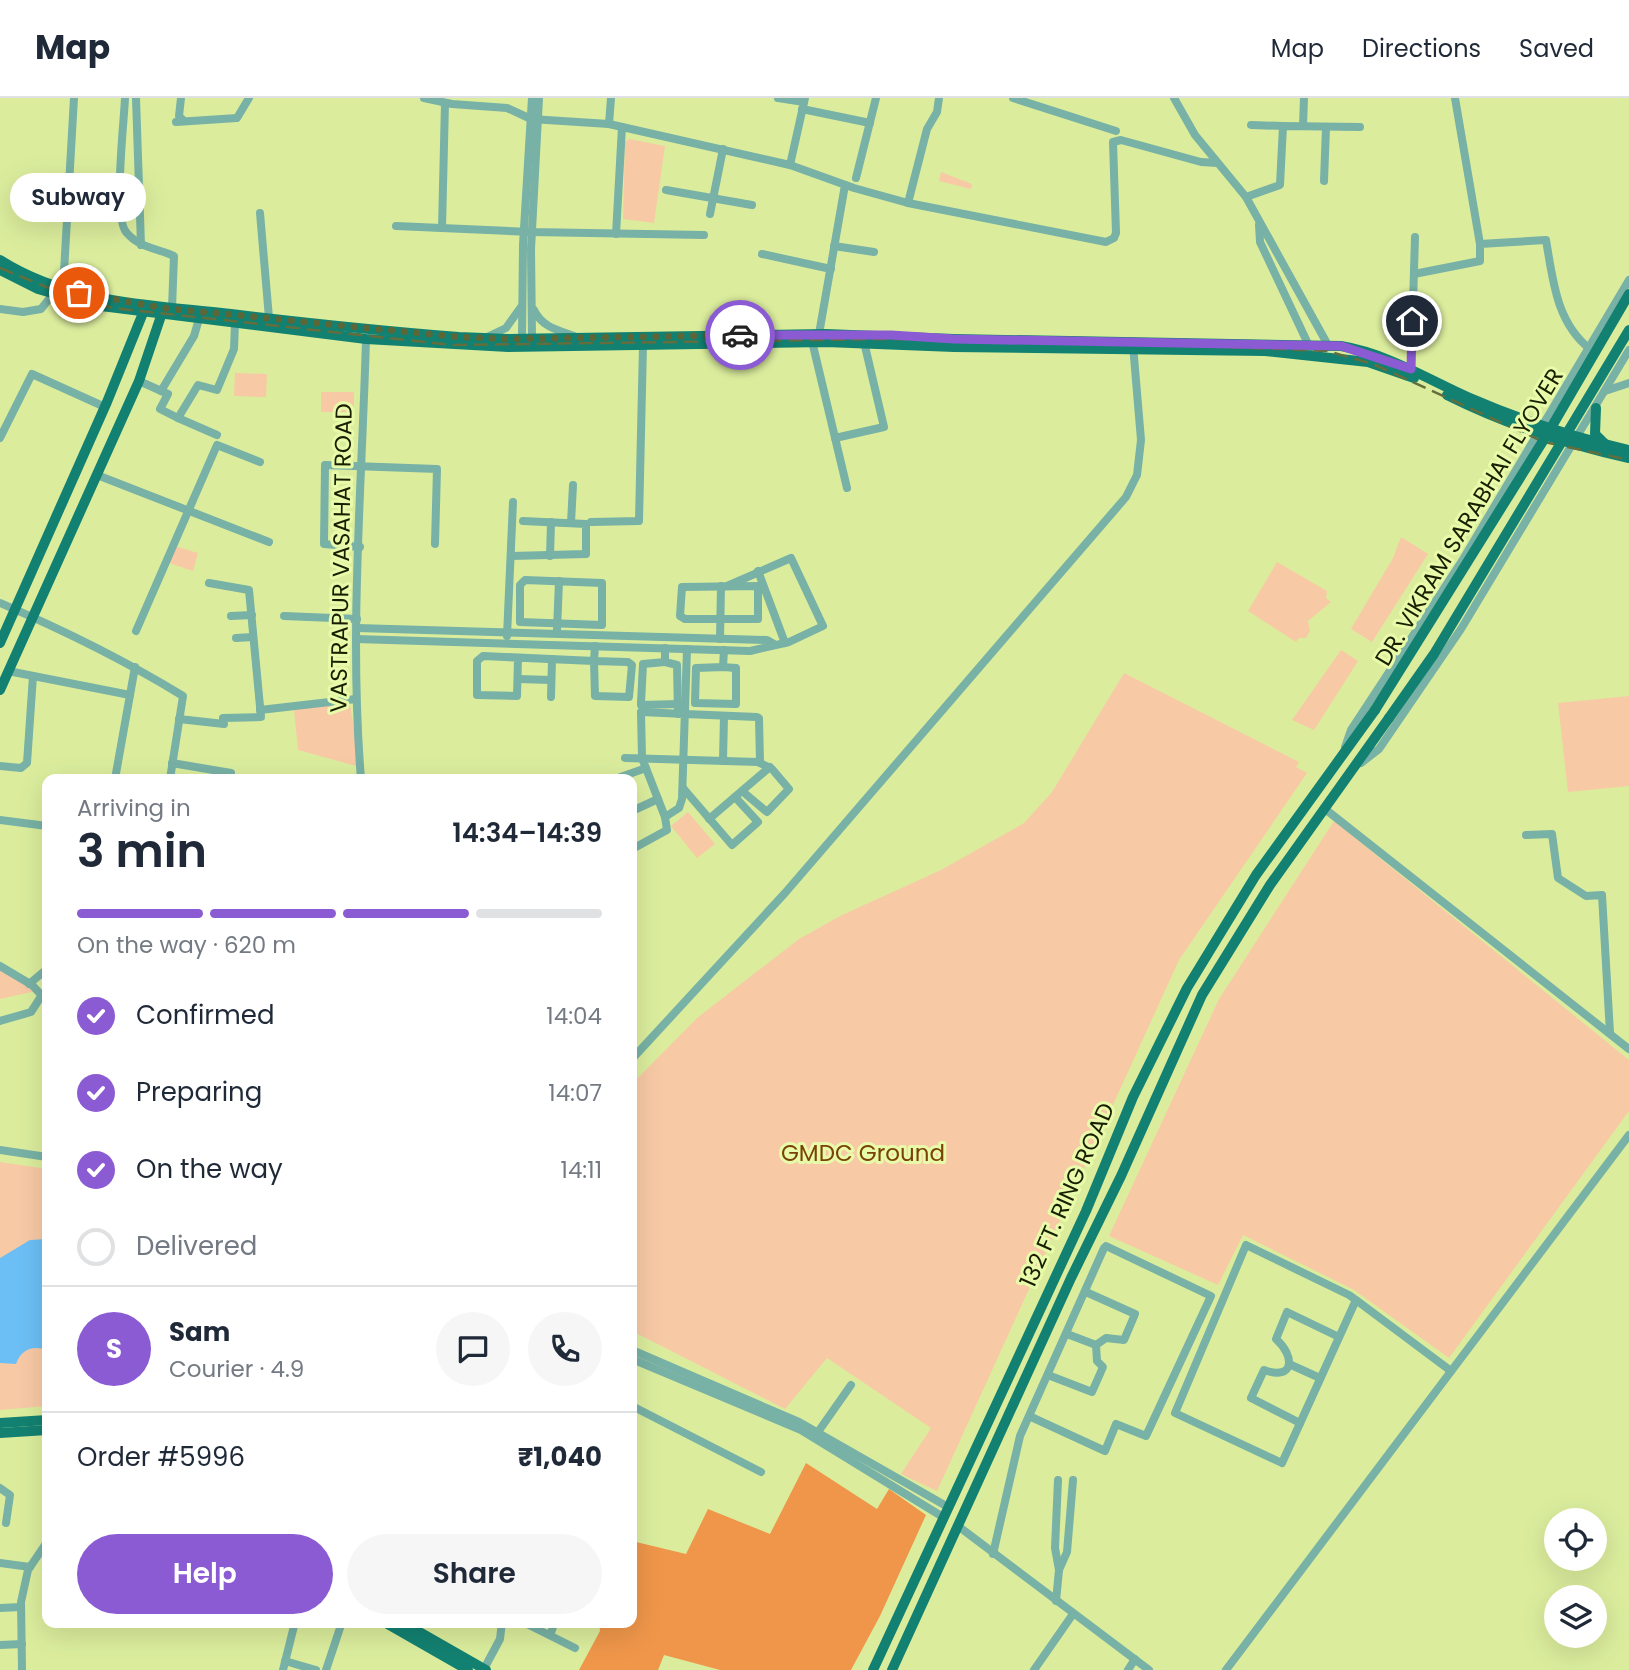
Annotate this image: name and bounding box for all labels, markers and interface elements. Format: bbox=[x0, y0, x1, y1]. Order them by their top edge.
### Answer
text: Map bbox=[35, 24, 110, 71]
text: Map bbox=[1271, 32, 1324, 65]
text: Directions bbox=[1362, 32, 1481, 65]
text: Saved bbox=[1519, 32, 1594, 65]
callout: Subway bbox=[11, 174, 147, 223]
text: Subway bbox=[31, 181, 125, 213]
pin bbox=[49, 263, 109, 323]
icon: bag bbox=[60, 274, 98, 312]
pin bbox=[1382, 291, 1442, 351]
courier bbox=[705, 300, 775, 370]
icon: home bbox=[1393, 302, 1431, 340]
icon: car bbox=[721, 316, 759, 354]
street label: DR. VIKRAM SARABHAI FLYOVER bbox=[1367, 362, 1571, 672]
street label: VASTRAPUR VASAHAT ROAD bbox=[322, 403, 360, 713]
text: Arriving in bbox=[77, 792, 191, 824]
text: 14:34–14:39 bbox=[452, 815, 602, 851]
text: 3 min bbox=[77, 819, 207, 883]
text: On the way · 620 m bbox=[77, 929, 296, 961]
icon: check bbox=[77, 997, 115, 1035]
text: Confirmed bbox=[136, 997, 274, 1033]
text: 14:04 bbox=[546, 1000, 602, 1032]
icon: check bbox=[77, 1074, 115, 1112]
text: Preparing bbox=[136, 1074, 262, 1110]
text: 14:07 bbox=[548, 1077, 602, 1109]
street label: 132 FT. RING ROAD bbox=[1012, 1098, 1122, 1292]
park label: GMDC Ground bbox=[781, 1137, 945, 1169]
icon: check bbox=[77, 1151, 115, 1189]
text: On the way bbox=[136, 1151, 283, 1187]
text: 14:11 bbox=[561, 1154, 602, 1186]
text: Delivered bbox=[136, 1228, 257, 1264]
button: chat bbox=[436, 1312, 510, 1386]
button: phone bbox=[528, 1312, 602, 1386]
text: Sam bbox=[169, 1314, 230, 1350]
text: S bbox=[106, 1331, 122, 1367]
text: Courier · 4.9 bbox=[169, 1353, 304, 1385]
text: Order #5996 bbox=[77, 1439, 245, 1475]
text: ₹1,040 bbox=[518, 1439, 602, 1475]
map controls bbox=[1544, 1508, 1607, 1648]
button: locate bbox=[1544, 1508, 1607, 1571]
button: Help bbox=[77, 1534, 333, 1614]
button: Share bbox=[347, 1534, 602, 1614]
button: layers bbox=[1544, 1585, 1607, 1648]

